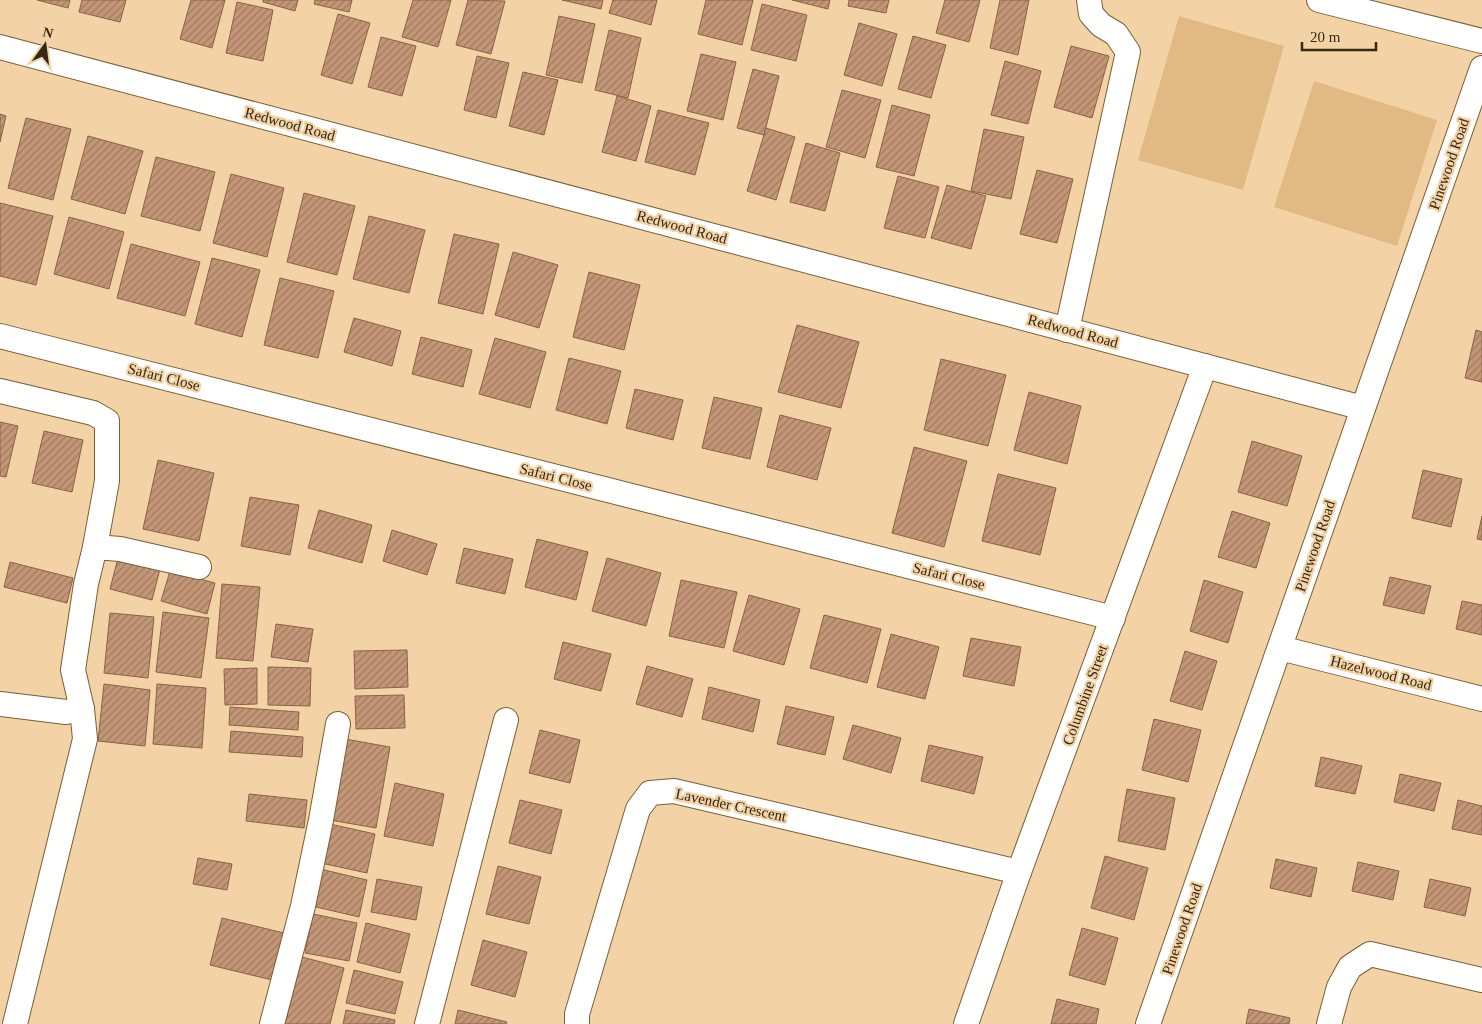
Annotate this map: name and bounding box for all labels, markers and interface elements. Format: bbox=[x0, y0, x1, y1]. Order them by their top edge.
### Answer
north arrow bbox=[20, 20, 70, 70]
scale bar bbox=[1302, 20, 1376, 52]
text: N bbox=[41, 24, 55, 41]
text: 20 m bbox=[1310, 29, 1341, 45]
street label: Redwood Road bbox=[243, 104, 337, 144]
street label: Pinewood Road bbox=[1426, 116, 1472, 212]
street label: Redwood Road bbox=[635, 207, 729, 247]
street label: Redwood Road bbox=[1026, 311, 1120, 351]
street label: Safari Close bbox=[126, 360, 202, 394]
street label: Safari Close bbox=[518, 460, 594, 494]
street label: Pinewood Road bbox=[1292, 498, 1338, 594]
street label: Safari Close bbox=[911, 559, 987, 593]
street label: Columbine Street bbox=[1059, 642, 1111, 747]
street label: Hazelwood Road bbox=[1329, 653, 1434, 693]
street label: Lavender Crescent bbox=[674, 785, 789, 825]
street label: Pinewood Road bbox=[1159, 881, 1205, 977]

